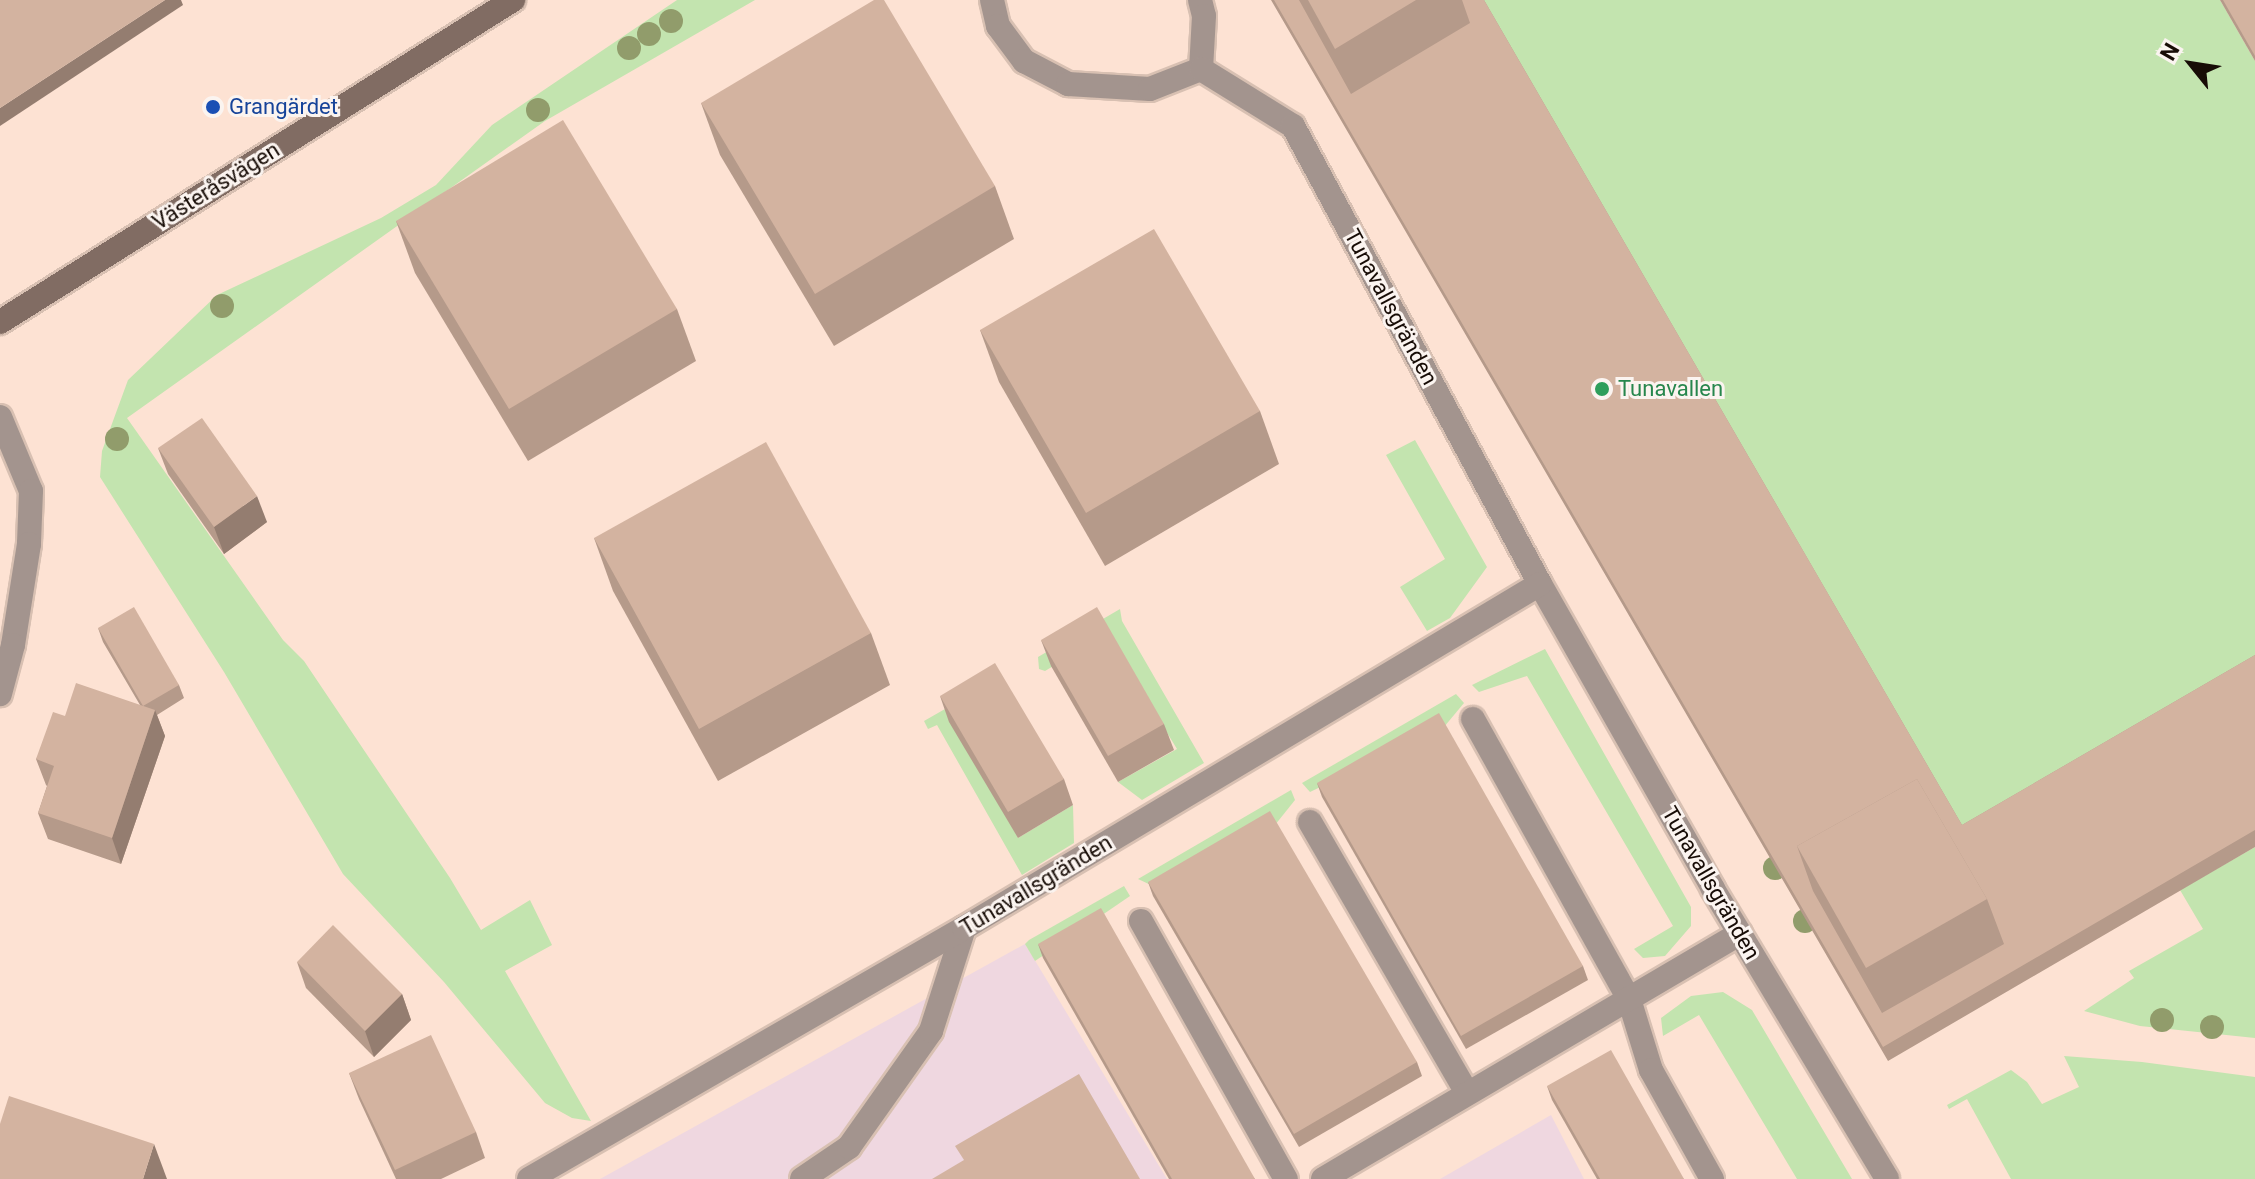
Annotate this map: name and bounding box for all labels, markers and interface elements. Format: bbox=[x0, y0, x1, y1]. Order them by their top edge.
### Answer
north arrow bbox=[2151, 24, 2231, 104]
text: N bbox=[2155, 39, 2184, 65]
place label: Grangärdet bbox=[229, 94, 338, 120]
marker: Grangärdet bbox=[204, 98, 222, 116]
street label: Västeråsvägen bbox=[148, 136, 284, 236]
street label: Tunavallsgränden bbox=[1339, 225, 1443, 389]
place label: Tunavallen bbox=[1618, 376, 1723, 402]
marker: Tunavallen bbox=[1593, 380, 1611, 398]
street label: Tunavallsgränden bbox=[1656, 802, 1766, 964]
street label: Tunavallsgränden bbox=[955, 829, 1117, 941]

